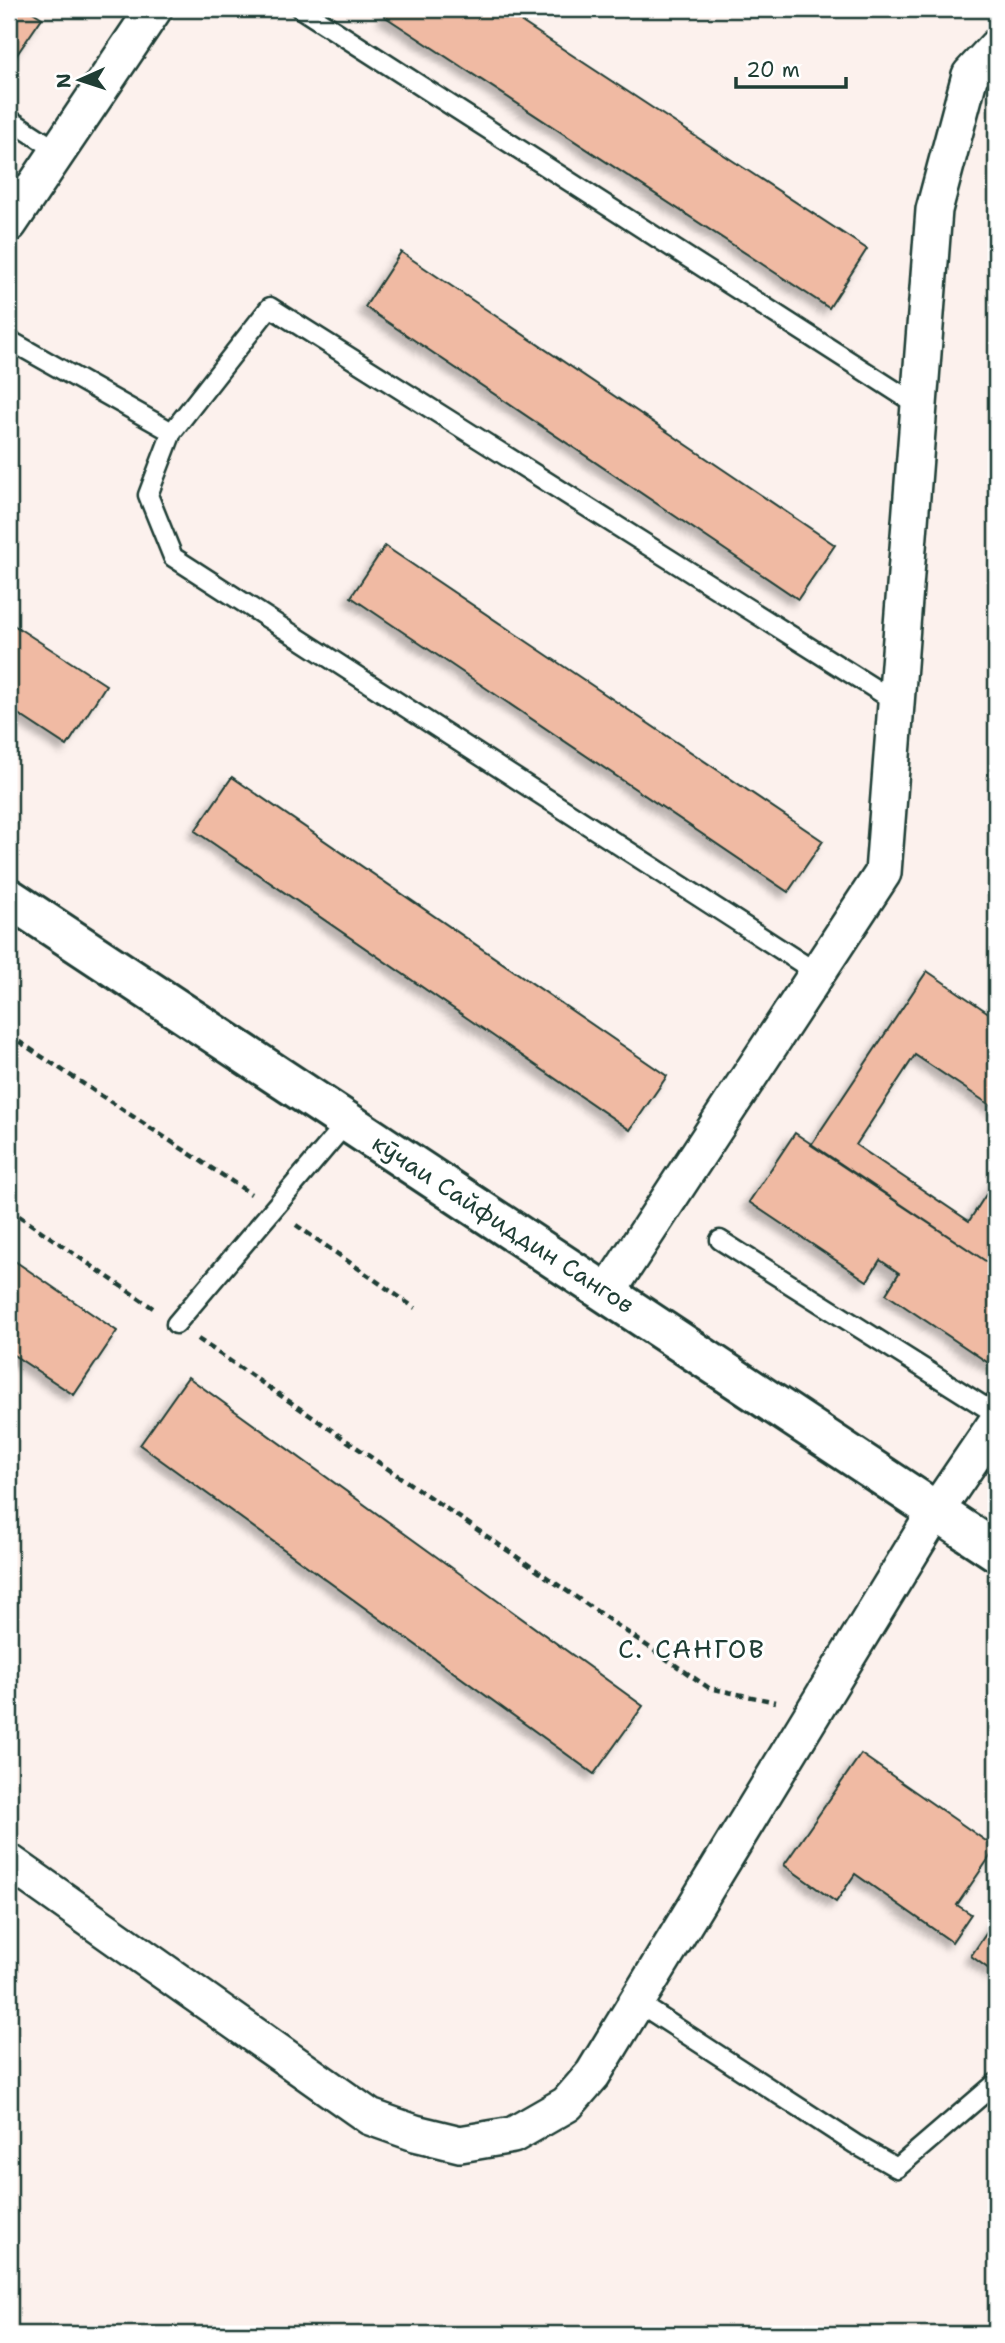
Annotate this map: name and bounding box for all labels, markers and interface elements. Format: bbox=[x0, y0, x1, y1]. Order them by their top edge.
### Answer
north arrow bbox=[46, 46, 116, 116]
scale bar bbox=[736, 46, 846, 90]
text: 20 m bbox=[746, 56, 800, 84]
text: N bbox=[51, 73, 76, 89]
street label: кӯчаи Сайфиддин Сангов bbox=[366, 1127, 640, 1321]
district label: С. САНГОВ bbox=[618, 1631, 766, 1666]

